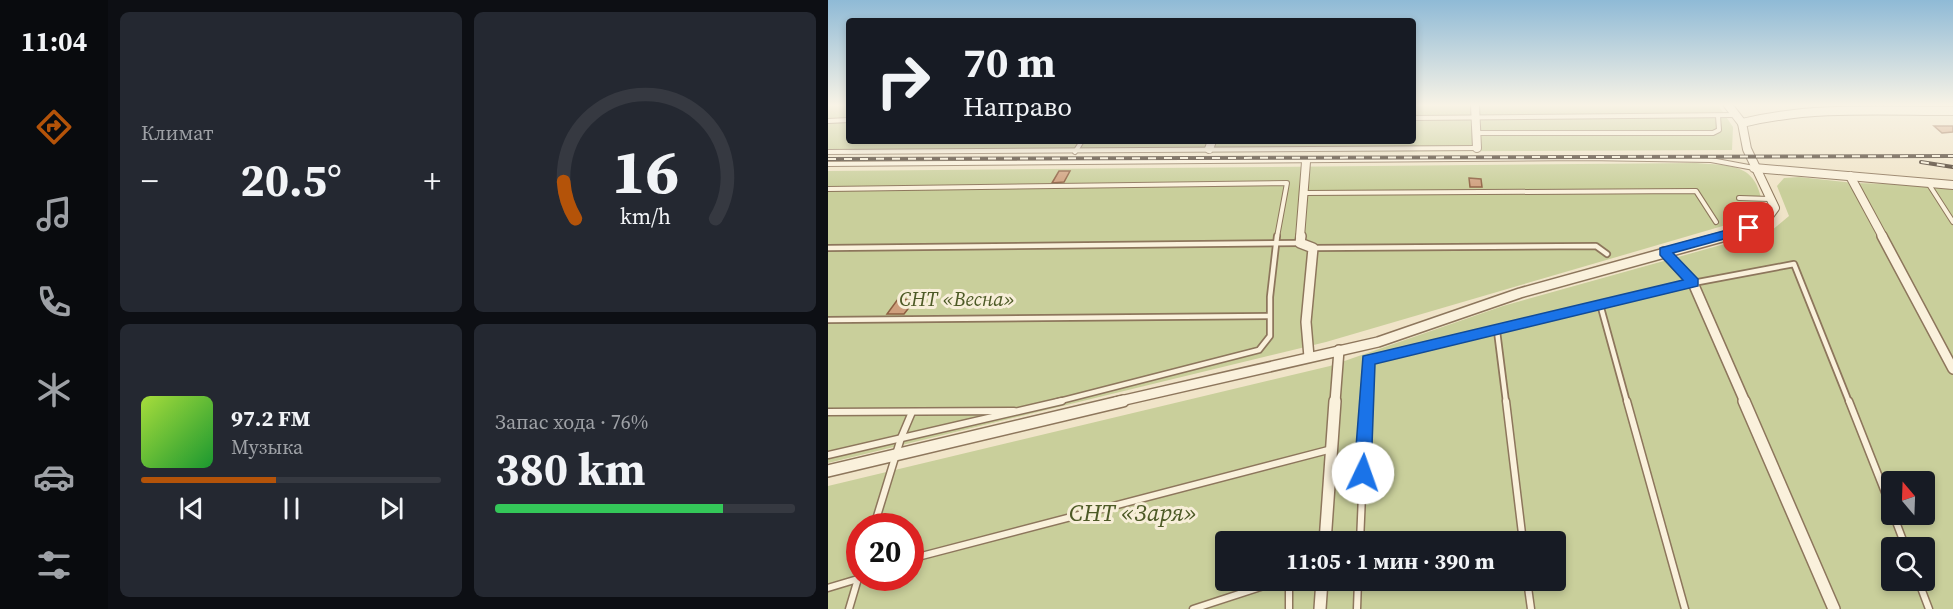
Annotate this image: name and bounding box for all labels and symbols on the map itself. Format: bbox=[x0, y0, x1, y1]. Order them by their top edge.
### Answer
pin bbox=[1723, 202, 1774, 253]
park label: СНТ «Весна» bbox=[899, 285, 1015, 313]
position arrow bbox=[1331, 441, 1395, 505]
north arrow bbox=[1881, 471, 1935, 525]
park label: СНТ «Заря» bbox=[1069, 496, 1197, 529]
speed limit sign: 20 bbox=[846, 513, 924, 591]

